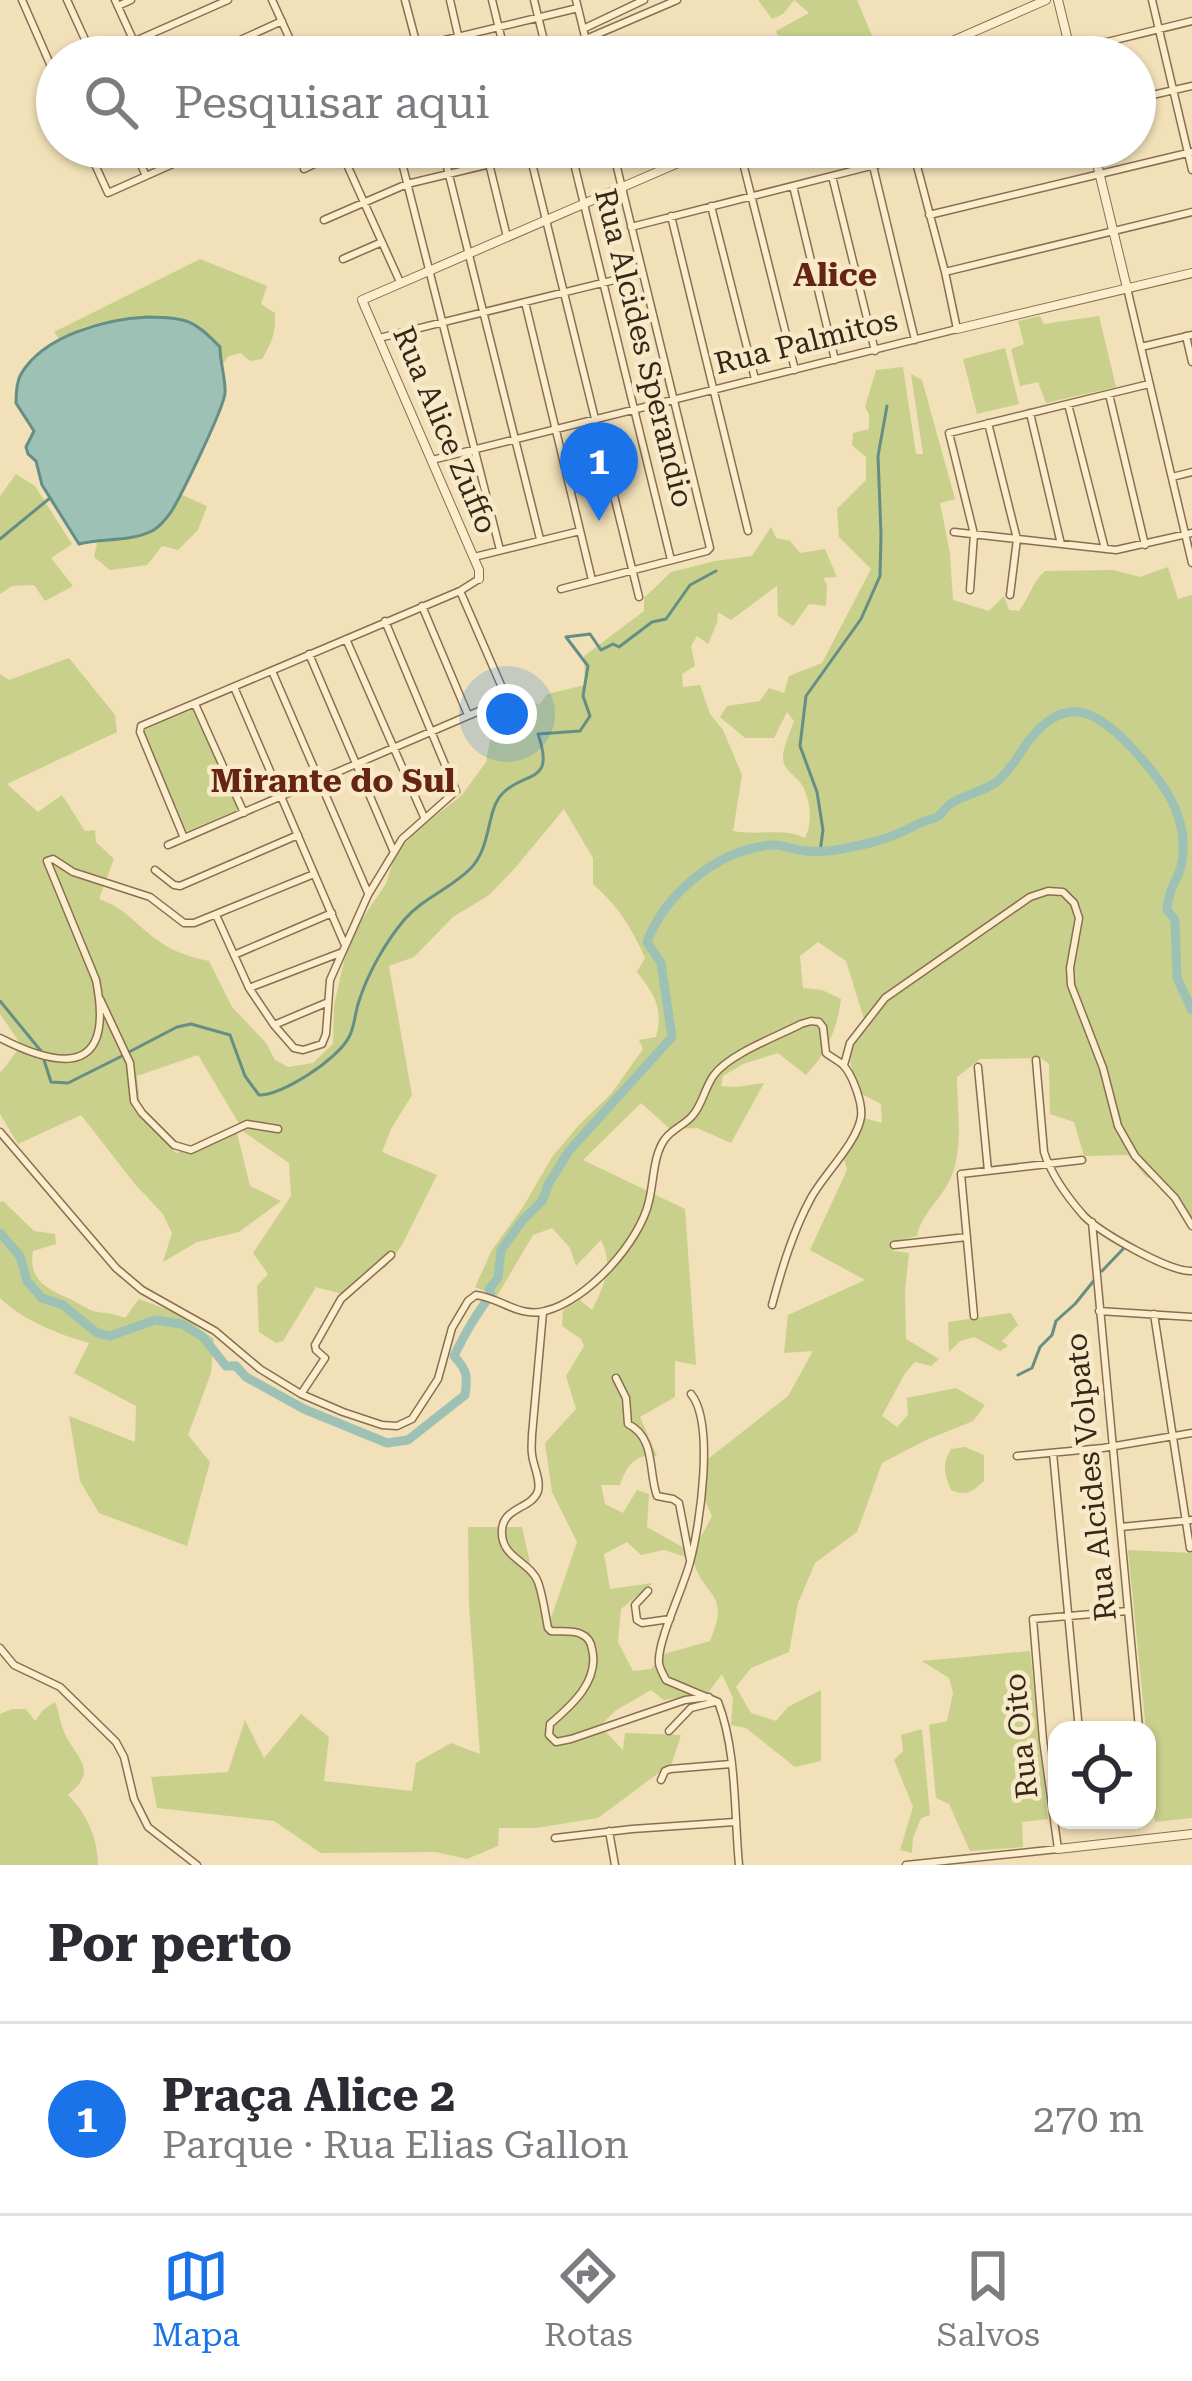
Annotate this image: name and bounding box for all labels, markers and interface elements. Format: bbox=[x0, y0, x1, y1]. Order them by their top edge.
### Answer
search box bbox=[36, 36, 1156, 168]
icon: search bbox=[78, 69, 144, 135]
text: Pesquisar aqui bbox=[174, 76, 490, 129]
street label: Rua Alcides Sperandio bbox=[588, 185, 701, 511]
district label: Alice bbox=[793, 255, 877, 294]
street label: Rua Palmitos bbox=[711, 302, 901, 381]
street label: Rua Alice Zuffo bbox=[386, 321, 505, 539]
pin: 1 bbox=[560, 422, 638, 521]
your location bbox=[477, 684, 537, 744]
district label: Mirante do Sul bbox=[211, 761, 456, 800]
street label: Rua Alcides Volpato bbox=[1058, 1332, 1123, 1623]
street label: Rua Oito bbox=[997, 1672, 1044, 1800]
map controls bbox=[1048, 1721, 1156, 1829]
button: locate bbox=[1048, 1721, 1156, 1829]
text: Por perto bbox=[48, 1914, 292, 1973]
text: Praça Alice 2 bbox=[162, 2069, 455, 2122]
text: 1 bbox=[76, 2096, 98, 2142]
text: 270 m bbox=[1033, 2096, 1144, 2142]
text: Parque · Rua Elias Gallon bbox=[162, 2122, 629, 2168]
tab: Mapa bbox=[152, 2243, 240, 2354]
tab: Rotas bbox=[544, 2243, 633, 2354]
tab: Salvos bbox=[937, 2243, 1040, 2354]

